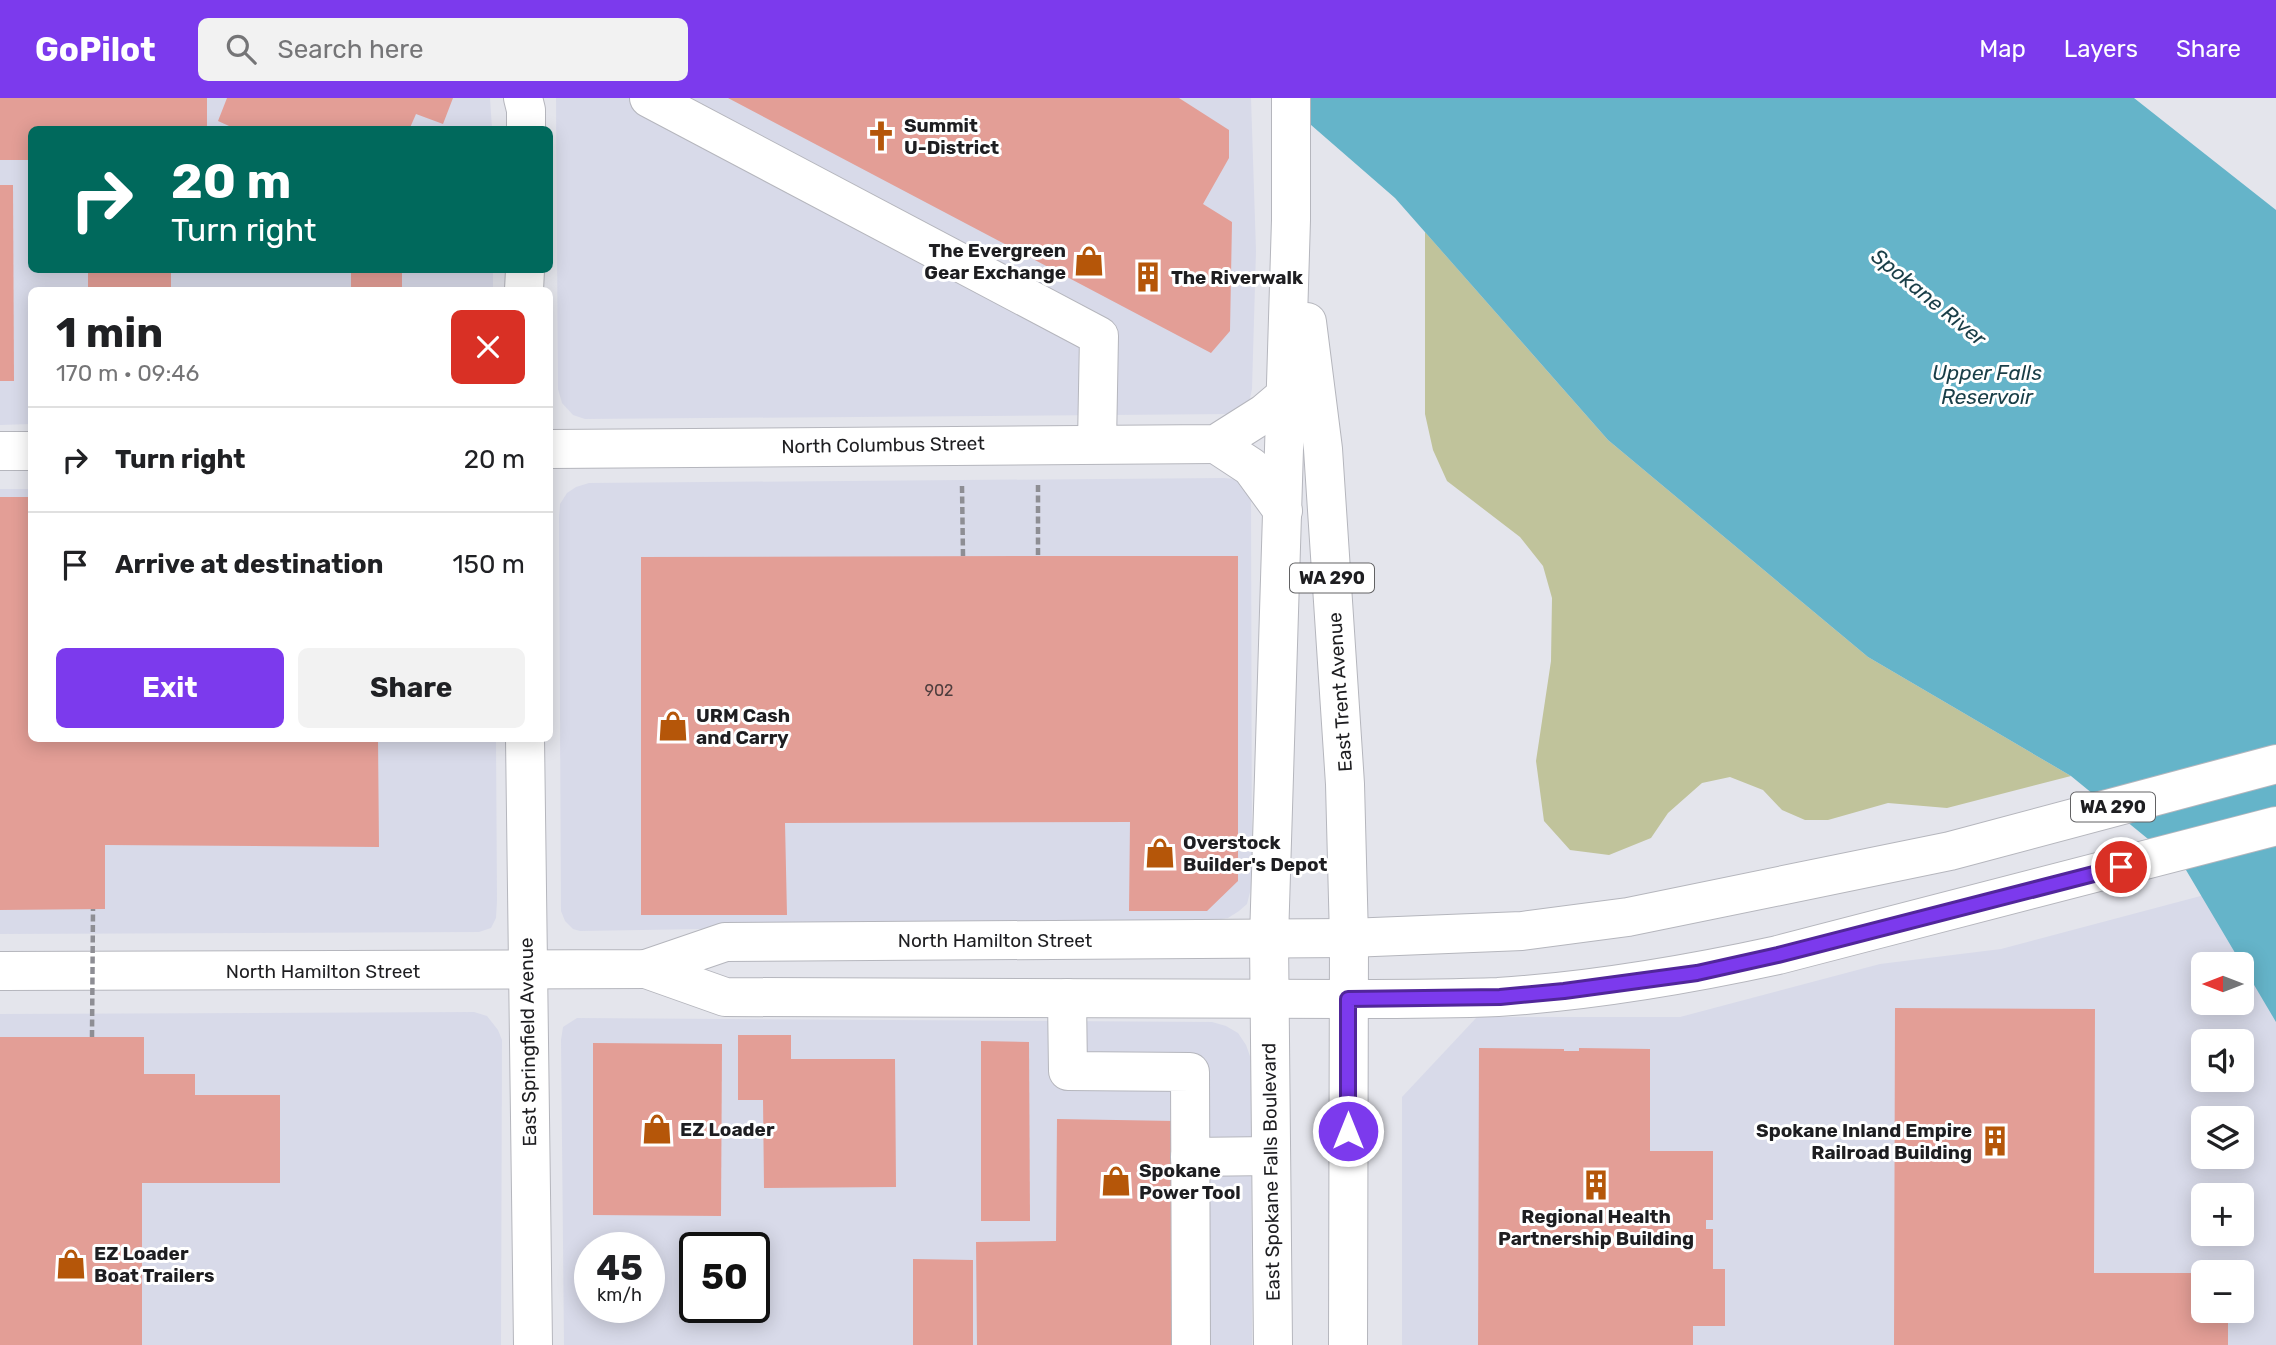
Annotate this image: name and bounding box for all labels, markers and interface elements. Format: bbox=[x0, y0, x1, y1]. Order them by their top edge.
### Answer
search box bbox=[198, 18, 688, 81]
text: GoPilot bbox=[35, 30, 156, 69]
icon: search bbox=[222, 30, 260, 68]
text: Search here bbox=[278, 34, 423, 65]
text: Map bbox=[1979, 35, 2026, 63]
text: Layers bbox=[2064, 35, 2138, 63]
text: Share bbox=[2176, 35, 2241, 63]
place label: Summit U-District bbox=[904, 114, 999, 159]
church icon: Summit U-District bbox=[864, 119, 898, 153]
text: 20 m bbox=[171, 152, 292, 210]
icon: right bbox=[56, 154, 147, 245]
text: Turn right bbox=[171, 211, 316, 249]
place label: The Evergreen Gear Exchange bbox=[924, 239, 1066, 284]
water label: Spokane River bbox=[1867, 243, 1992, 351]
shop icon: The Evergreen Gear Exchange bbox=[1072, 244, 1106, 278]
building icon: The Riverwalk bbox=[1131, 260, 1165, 294]
place label: The Riverwalk bbox=[1171, 266, 1303, 289]
text: 1 min bbox=[56, 308, 163, 358]
button: close bbox=[451, 310, 525, 384]
text: 170 m · 09:46 bbox=[56, 359, 199, 387]
water label: Upper Falls Reservoir bbox=[1932, 360, 2042, 409]
street label: North Columbus Street bbox=[781, 432, 986, 458]
icon: right bbox=[56, 441, 94, 479]
text: Turn right bbox=[115, 444, 245, 475]
text: 20 m bbox=[464, 444, 525, 475]
icon: arrive bbox=[56, 546, 94, 584]
text: Arrive at destination bbox=[115, 549, 383, 580]
text: 150 m bbox=[452, 549, 525, 580]
road number: WA 290 bbox=[1290, 564, 1374, 592]
street label: East Trent Avenue bbox=[1323, 611, 1357, 773]
button: Exit bbox=[56, 648, 284, 728]
button: Share bbox=[298, 648, 525, 728]
house number: 902 bbox=[924, 681, 954, 700]
place label: URM Cash and Carry bbox=[696, 704, 790, 749]
shop icon: URM Cash and Carry bbox=[656, 709, 690, 743]
road number: WA 290 bbox=[2071, 792, 2155, 822]
place label: Overstock Builder's Depot bbox=[1183, 831, 1328, 876]
shop icon: Overstock Builder's Depot bbox=[1143, 836, 1177, 870]
pin bbox=[2091, 837, 2151, 897]
icon: arrive bbox=[2102, 848, 2140, 886]
street label: North Hamilton Street bbox=[898, 929, 1093, 952]
street label: East Springfield Avenue bbox=[515, 937, 541, 1147]
north arrow bbox=[2191, 952, 2254, 1015]
map controls bbox=[2191, 952, 2254, 1323]
street label: North Hamilton Street bbox=[226, 960, 421, 983]
button: sound bbox=[2191, 1029, 2254, 1092]
street label: East Spokane Falls Boulevard bbox=[1257, 1043, 1285, 1301]
position arrow bbox=[1311, 1094, 1385, 1168]
button: layers bbox=[2191, 1106, 2254, 1169]
shop icon: EZ Loader bbox=[640, 1112, 674, 1146]
place label: EZ Loader bbox=[680, 1118, 775, 1141]
place label: Spokane Inland Empire Railroad Building bbox=[1756, 1119, 1972, 1164]
building icon: Spokane Inland Empire Railroad Building bbox=[1978, 1124, 2012, 1158]
place label: Spokane Power Tool bbox=[1139, 1159, 1241, 1204]
shop icon: Spokane Power Tool bbox=[1099, 1164, 1133, 1198]
building icon: Regional Health Partnership Building bbox=[1579, 1168, 1613, 1202]
button: + bbox=[2191, 1183, 2254, 1246]
place label: Regional Health Partnership Building bbox=[1498, 1205, 1694, 1250]
speed limit sign: 50 bbox=[679, 1232, 770, 1323]
place label: EZ Loader Boat Trailers bbox=[94, 1242, 215, 1287]
shop icon: EZ Loader Boat Trailers bbox=[54, 1247, 88, 1281]
text: 45 bbox=[596, 1247, 643, 1289]
button: − bbox=[2191, 1260, 2254, 1323]
text: km/h bbox=[597, 1284, 642, 1306]

